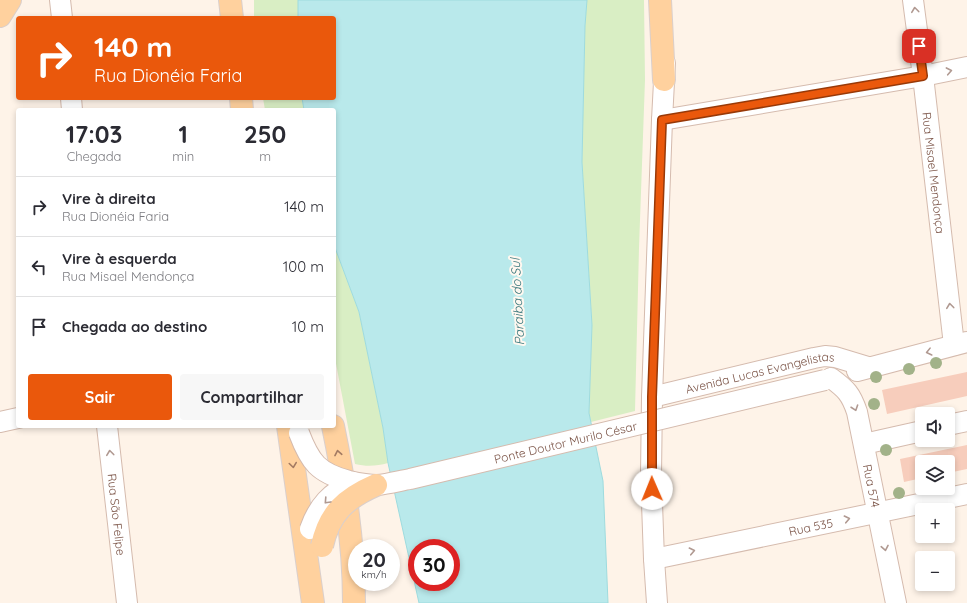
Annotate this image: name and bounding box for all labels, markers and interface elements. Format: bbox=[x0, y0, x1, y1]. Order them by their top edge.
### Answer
one-way arrow bbox=[911, 7, 920, 14]
text: 140 m bbox=[94, 29, 172, 64]
pin bbox=[902, 29, 936, 63]
icon: right bbox=[28, 32, 80, 84]
icon: arrive bbox=[908, 35, 930, 57]
text: Rua Dionéia Faria bbox=[94, 64, 242, 87]
one-way arrow bbox=[946, 67, 952, 76]
street label: Rua Misael Mendonça bbox=[920, 111, 949, 234]
text: 17:03 bbox=[66, 119, 122, 149]
text: 1 bbox=[179, 119, 188, 149]
text: 250 bbox=[244, 119, 286, 149]
text: Chegada bbox=[67, 148, 121, 164]
text: min bbox=[172, 148, 194, 164]
text: m bbox=[259, 148, 271, 164]
text: Vire à direita bbox=[62, 189, 156, 208]
icon: right bbox=[28, 196, 50, 218]
text: 140 m bbox=[284, 197, 324, 216]
text: Rua Dionéia Faria bbox=[62, 208, 169, 224]
text: Vire à esquerda bbox=[62, 249, 177, 268]
icon: left bbox=[28, 256, 50, 278]
water label: Paraiba do Sul bbox=[507, 256, 527, 346]
text: 100 m bbox=[283, 257, 324, 276]
text: Rua Misael Mendonça bbox=[62, 268, 194, 284]
one-way arrow bbox=[946, 303, 955, 309]
icon: arrive bbox=[28, 316, 50, 338]
text: Chegada ao destino bbox=[62, 317, 207, 336]
text: 10 m bbox=[292, 317, 324, 336]
one-way arrow bbox=[926, 347, 932, 355]
street label: Avenida Lucas Evangelistas bbox=[684, 348, 836, 396]
button: Sair bbox=[28, 374, 172, 420]
button: Compartilhar bbox=[180, 374, 324, 420]
one-way arrow bbox=[850, 404, 859, 411]
map controls bbox=[915, 407, 955, 591]
button: sound bbox=[915, 407, 955, 447]
street label: Ponte Doutor Murilo César bbox=[492, 418, 639, 466]
one-way arrow bbox=[106, 450, 115, 456]
one-way arrow bbox=[335, 450, 343, 456]
button: layers bbox=[915, 455, 955, 495]
one-way arrow bbox=[288, 462, 297, 468]
street label: Rua 574 bbox=[860, 463, 884, 509]
position arrow bbox=[631, 468, 673, 510]
street label: Rua São Felipe bbox=[105, 473, 129, 557]
one-way arrow bbox=[324, 496, 331, 504]
button: + bbox=[915, 503, 955, 543]
street label: Rua 535 bbox=[787, 515, 834, 538]
one-way arrow bbox=[844, 516, 850, 524]
speed limit sign: 30 bbox=[408, 539, 460, 591]
one-way arrow bbox=[880, 545, 889, 551]
text: 20 bbox=[362, 547, 386, 572]
one-way arrow bbox=[689, 548, 696, 556]
button: − bbox=[915, 551, 955, 591]
text: km/h bbox=[361, 568, 387, 581]

